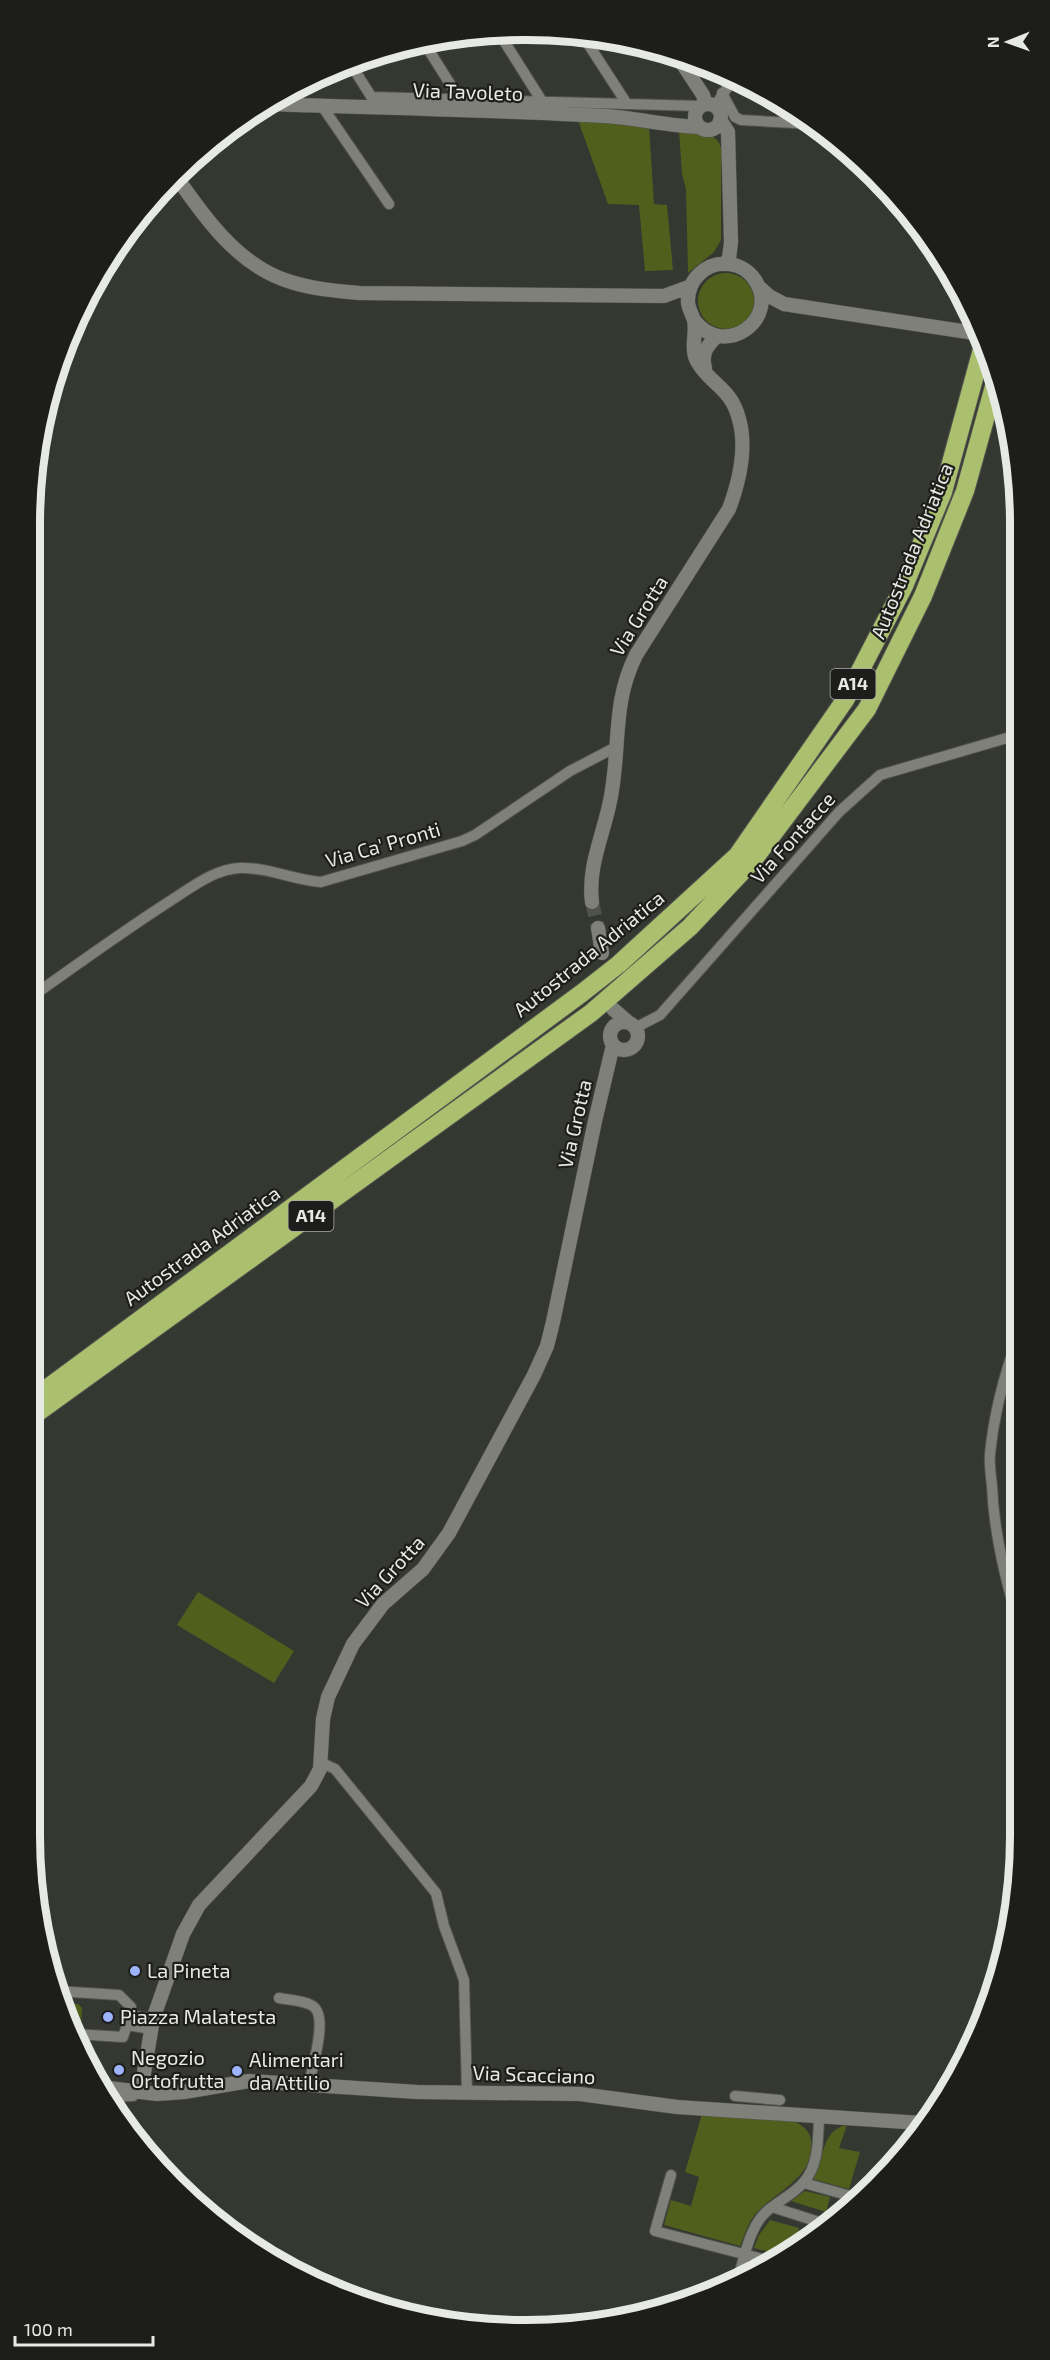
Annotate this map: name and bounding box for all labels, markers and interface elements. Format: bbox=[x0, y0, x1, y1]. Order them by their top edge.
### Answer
north arrow bbox=[978, 12, 1038, 72]
text: N bbox=[983, 36, 1002, 48]
street label: Via Tavoleto bbox=[412, 77, 524, 105]
street label: Autostrada Adriatica bbox=[865, 459, 957, 642]
street label: Via Grotta bbox=[604, 571, 672, 660]
road number: A14 bbox=[830, 669, 876, 699]
street label: Via Fontacce bbox=[745, 787, 840, 888]
street label: Via Ca' Pronti bbox=[323, 816, 443, 872]
street label: Autostrada Adriatica bbox=[508, 885, 669, 1021]
street label: Via Grotta bbox=[552, 1077, 596, 1171]
street label: Autostrada Adriatica bbox=[119, 1180, 284, 1310]
road number: A14 bbox=[288, 1201, 334, 1231]
street label: Via Grotta bbox=[350, 1530, 429, 1613]
place label: La Pineta bbox=[147, 1958, 230, 1982]
marker: La Pineta bbox=[128, 1964, 142, 1978]
place label: Piazza Malatesta bbox=[120, 2004, 276, 2028]
marker: Piazza Malatesta bbox=[101, 2010, 115, 2024]
place label: Negozio Ortofrutta bbox=[131, 2045, 225, 2092]
place label: Alimentari da Attilio bbox=[249, 2047, 344, 2094]
street label: Via Scacciano bbox=[472, 2060, 596, 2088]
marker: Negozio Ortofrutta bbox=[112, 2063, 126, 2077]
marker: Alimentari da Attilio bbox=[230, 2064, 244, 2078]
scale bar bbox=[15, 2309, 153, 2347]
text: 100 m bbox=[24, 2318, 73, 2340]

